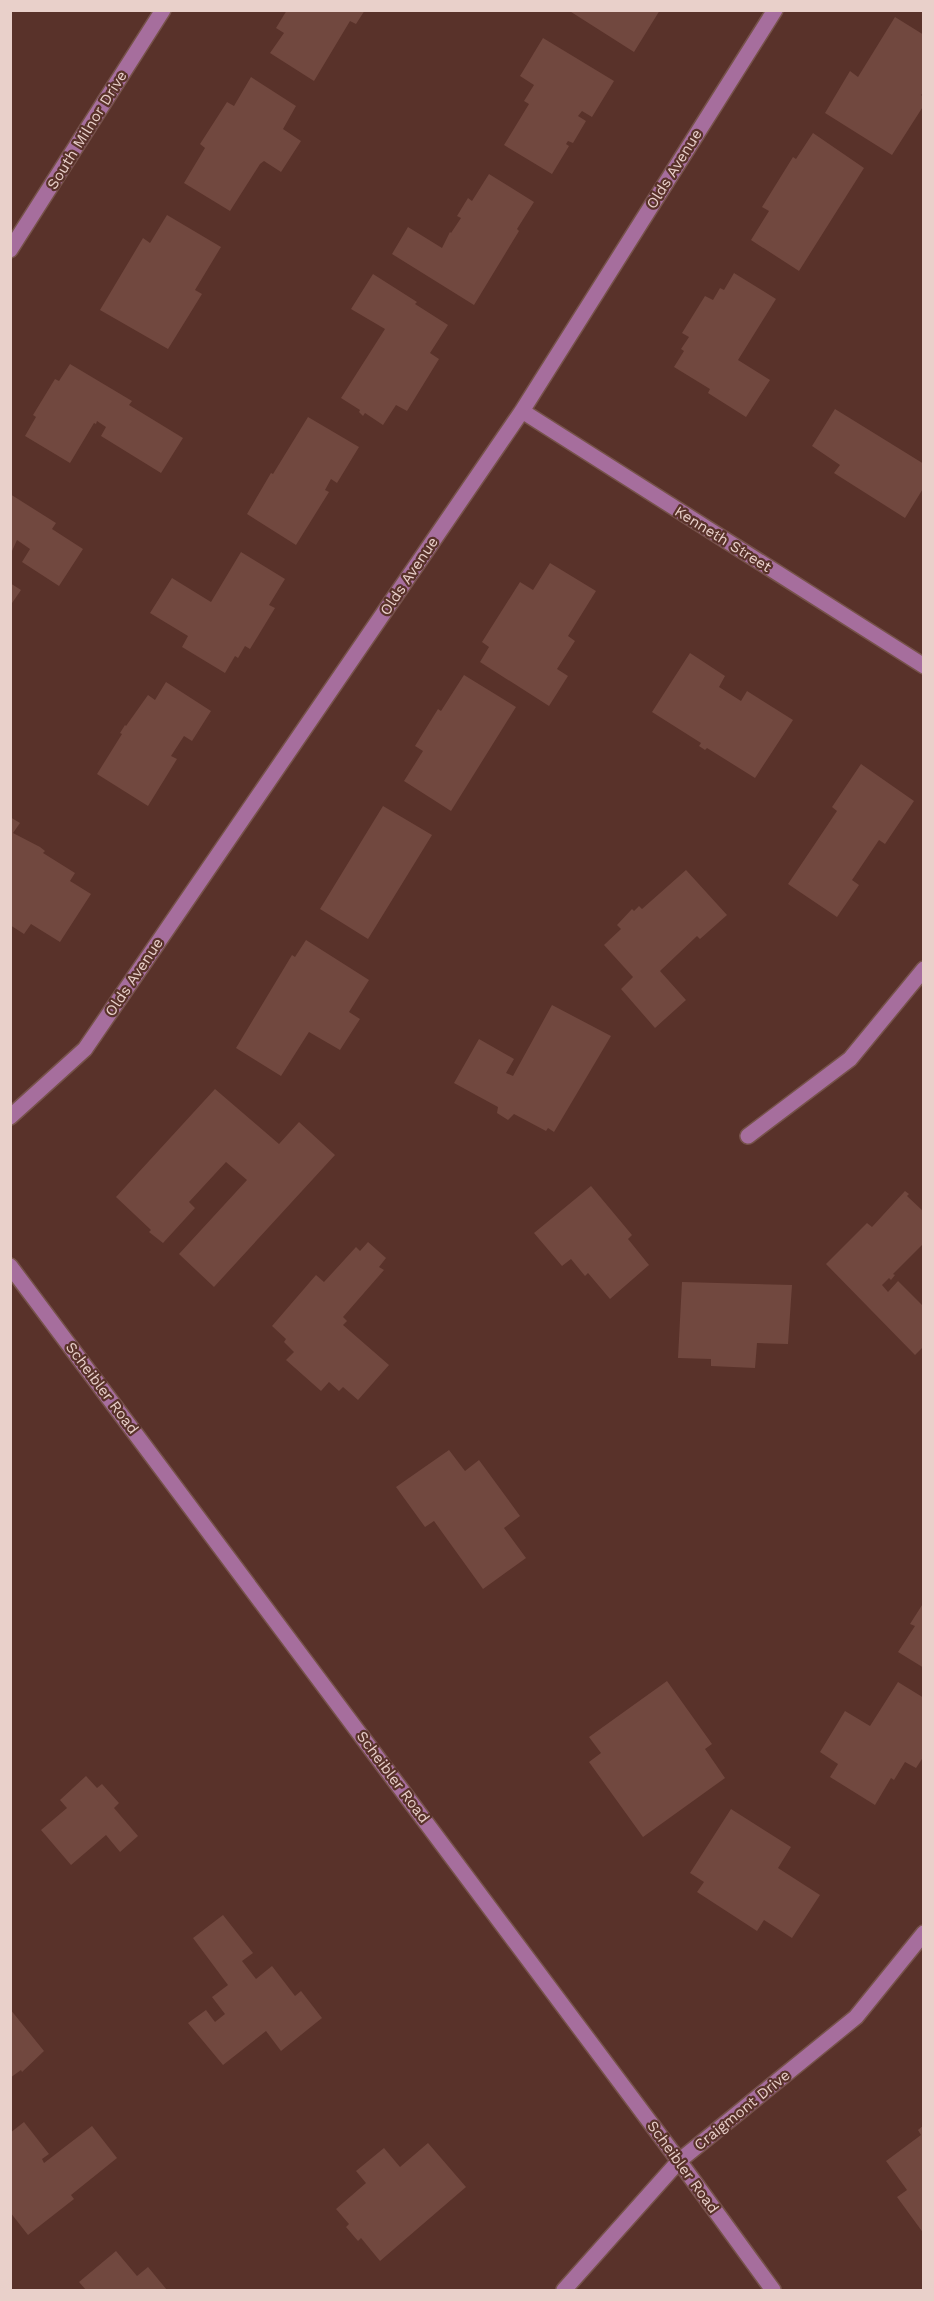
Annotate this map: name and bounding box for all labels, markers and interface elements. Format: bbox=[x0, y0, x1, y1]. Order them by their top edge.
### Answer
street label: South Milnor Drive bbox=[43, 67, 131, 193]
street label: Olds Avenue bbox=[642, 126, 706, 212]
street label: Kenneth Street bbox=[671, 502, 775, 576]
street label: Olds Avenue bbox=[376, 533, 442, 619]
street label: Olds Avenue bbox=[101, 934, 167, 1020]
street label: Scheibler Road bbox=[62, 1339, 142, 1437]
street label: Scheibler Road bbox=[353, 1728, 433, 1826]
street label: Craigmont Drive bbox=[691, 2066, 793, 2154]
street label: Scheibler Road bbox=[643, 2117, 723, 2217]

